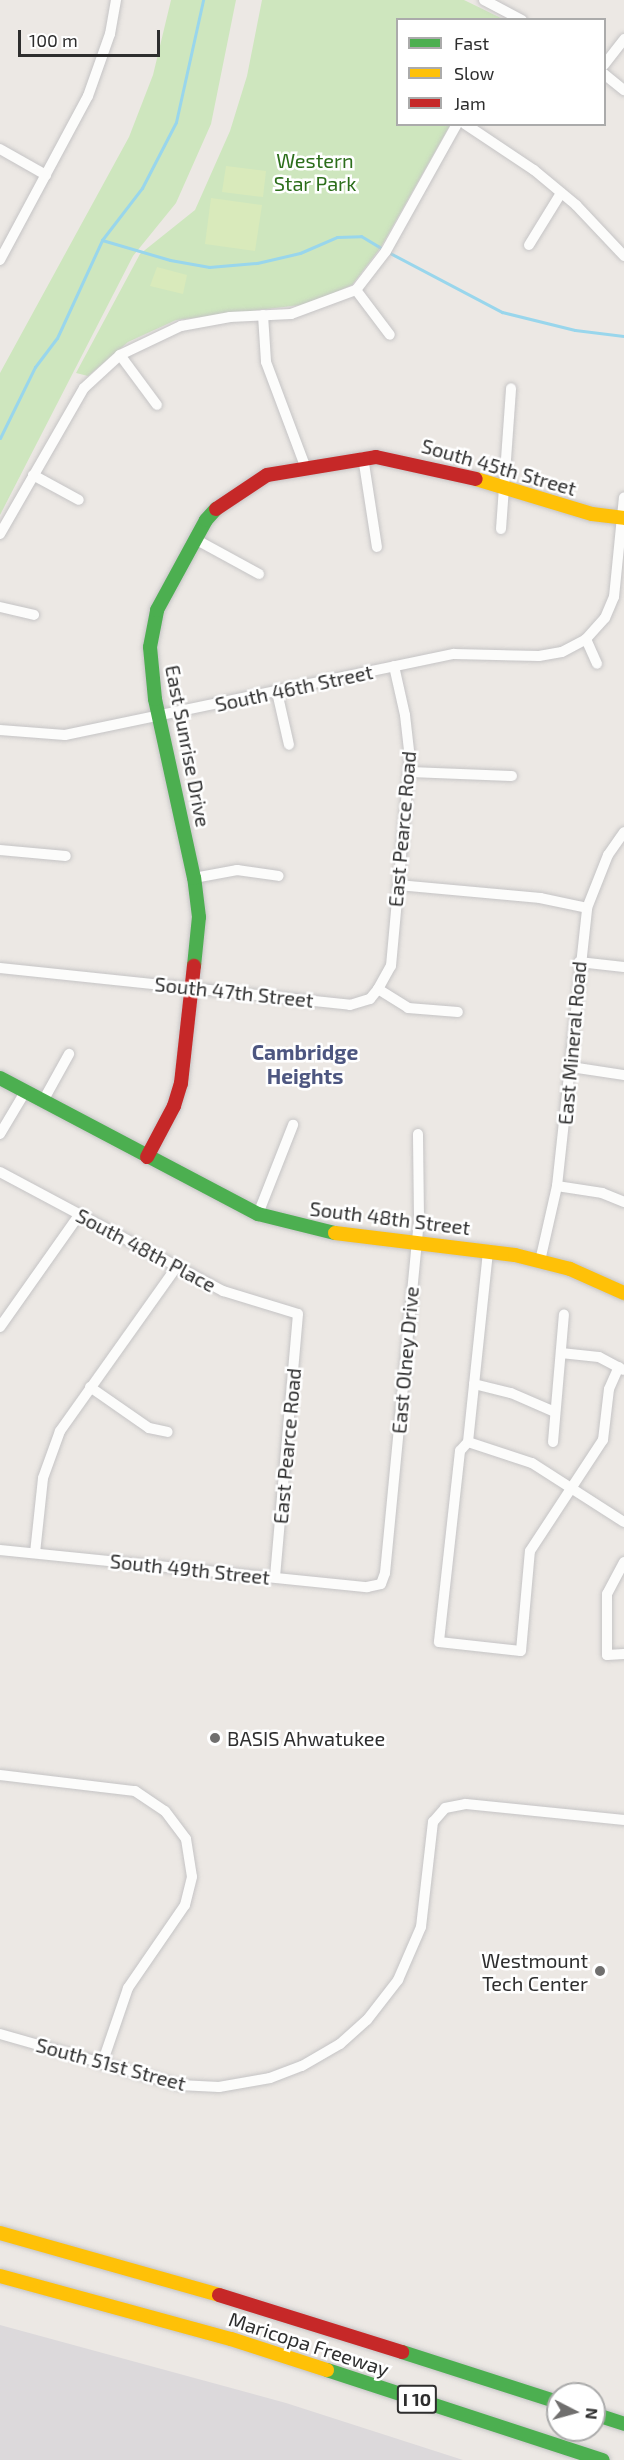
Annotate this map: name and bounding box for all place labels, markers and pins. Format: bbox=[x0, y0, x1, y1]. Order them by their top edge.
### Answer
place label: BASIS Ahwatukee bbox=[227, 1726, 386, 1750]
marker: BASIS Ahwatukee bbox=[208, 1731, 222, 1745]
place label: Westmount Tech Center bbox=[481, 1948, 588, 1995]
marker: Westmount Tech Center bbox=[593, 1964, 607, 1978]

